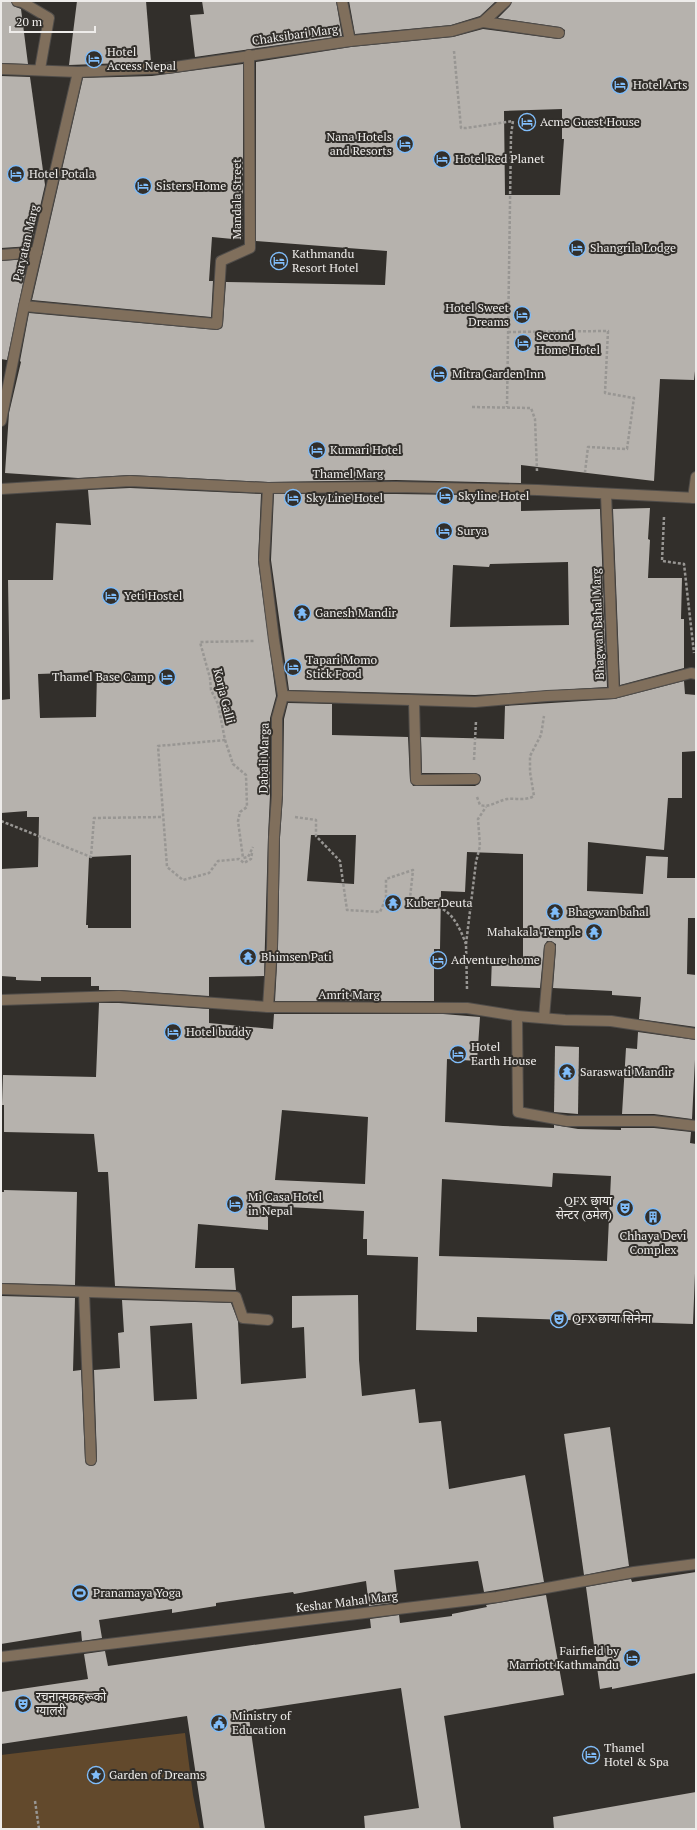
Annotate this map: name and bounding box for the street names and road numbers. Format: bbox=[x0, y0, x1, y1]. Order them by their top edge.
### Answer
street label: Chaksibari Marg bbox=[251, 21, 340, 48]
street label: Mandala Street bbox=[229, 158, 244, 239]
street label: Paryatan Marg bbox=[9, 202, 42, 283]
street label: Thamel Marg bbox=[313, 466, 384, 481]
street label: Bhagwan Bahal Marg bbox=[588, 567, 607, 680]
street label: Korja Galli bbox=[210, 667, 239, 725]
street label: Dabali Marga bbox=[255, 722, 272, 793]
street label: Amrit Marg bbox=[318, 987, 380, 1002]
street label: Keshar Mahal Marg bbox=[295, 1588, 399, 1615]

